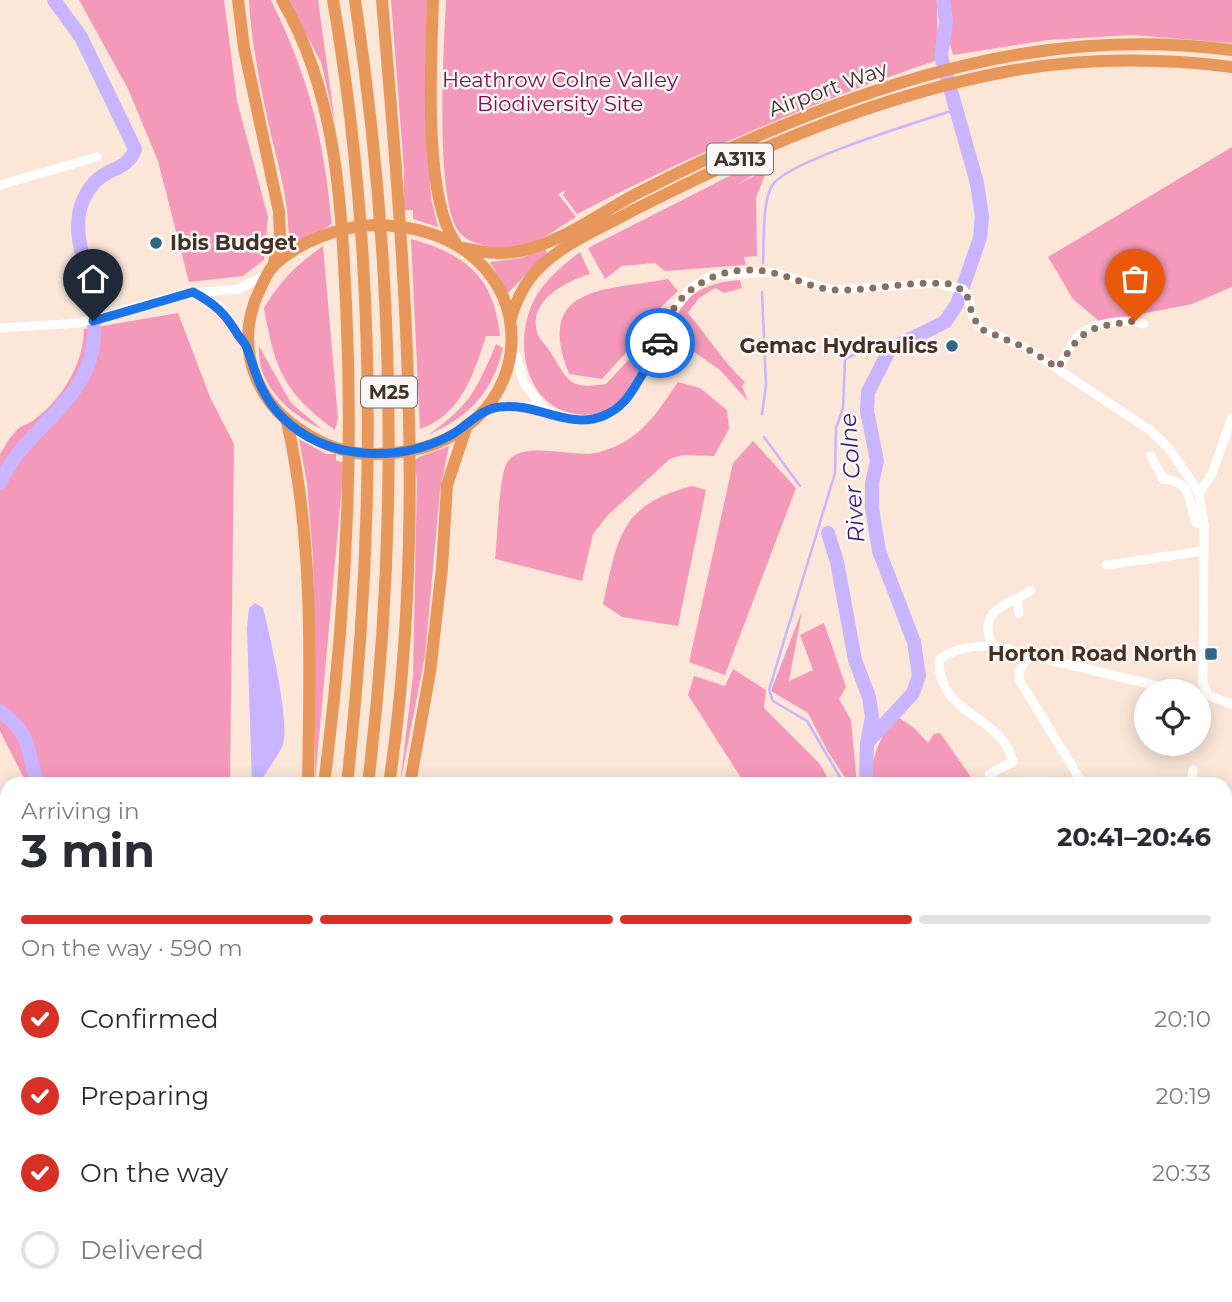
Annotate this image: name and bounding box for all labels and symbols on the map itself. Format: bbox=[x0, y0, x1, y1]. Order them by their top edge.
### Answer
street label: Airport Way bbox=[765, 55, 891, 122]
park label: Heathrow Colne Valley Biodiversity Site bbox=[442, 67, 679, 116]
road number: A3113 bbox=[707, 144, 773, 174]
place label: Ibis Budget bbox=[170, 230, 297, 255]
marker: Ibis Budget bbox=[148, 235, 164, 251]
pin bbox=[63, 249, 123, 321]
pin bbox=[1105, 249, 1165, 321]
courier bbox=[625, 308, 695, 378]
place label: Gemac Hydraulics bbox=[740, 333, 938, 358]
marker: Gemac Hydraulics bbox=[944, 338, 960, 354]
road number: M25 bbox=[361, 376, 417, 408]
water label: River Colne bbox=[833, 412, 871, 544]
place label: Horton Road North bbox=[988, 641, 1197, 666]
marker: Horton Road North bbox=[1203, 646, 1219, 662]

